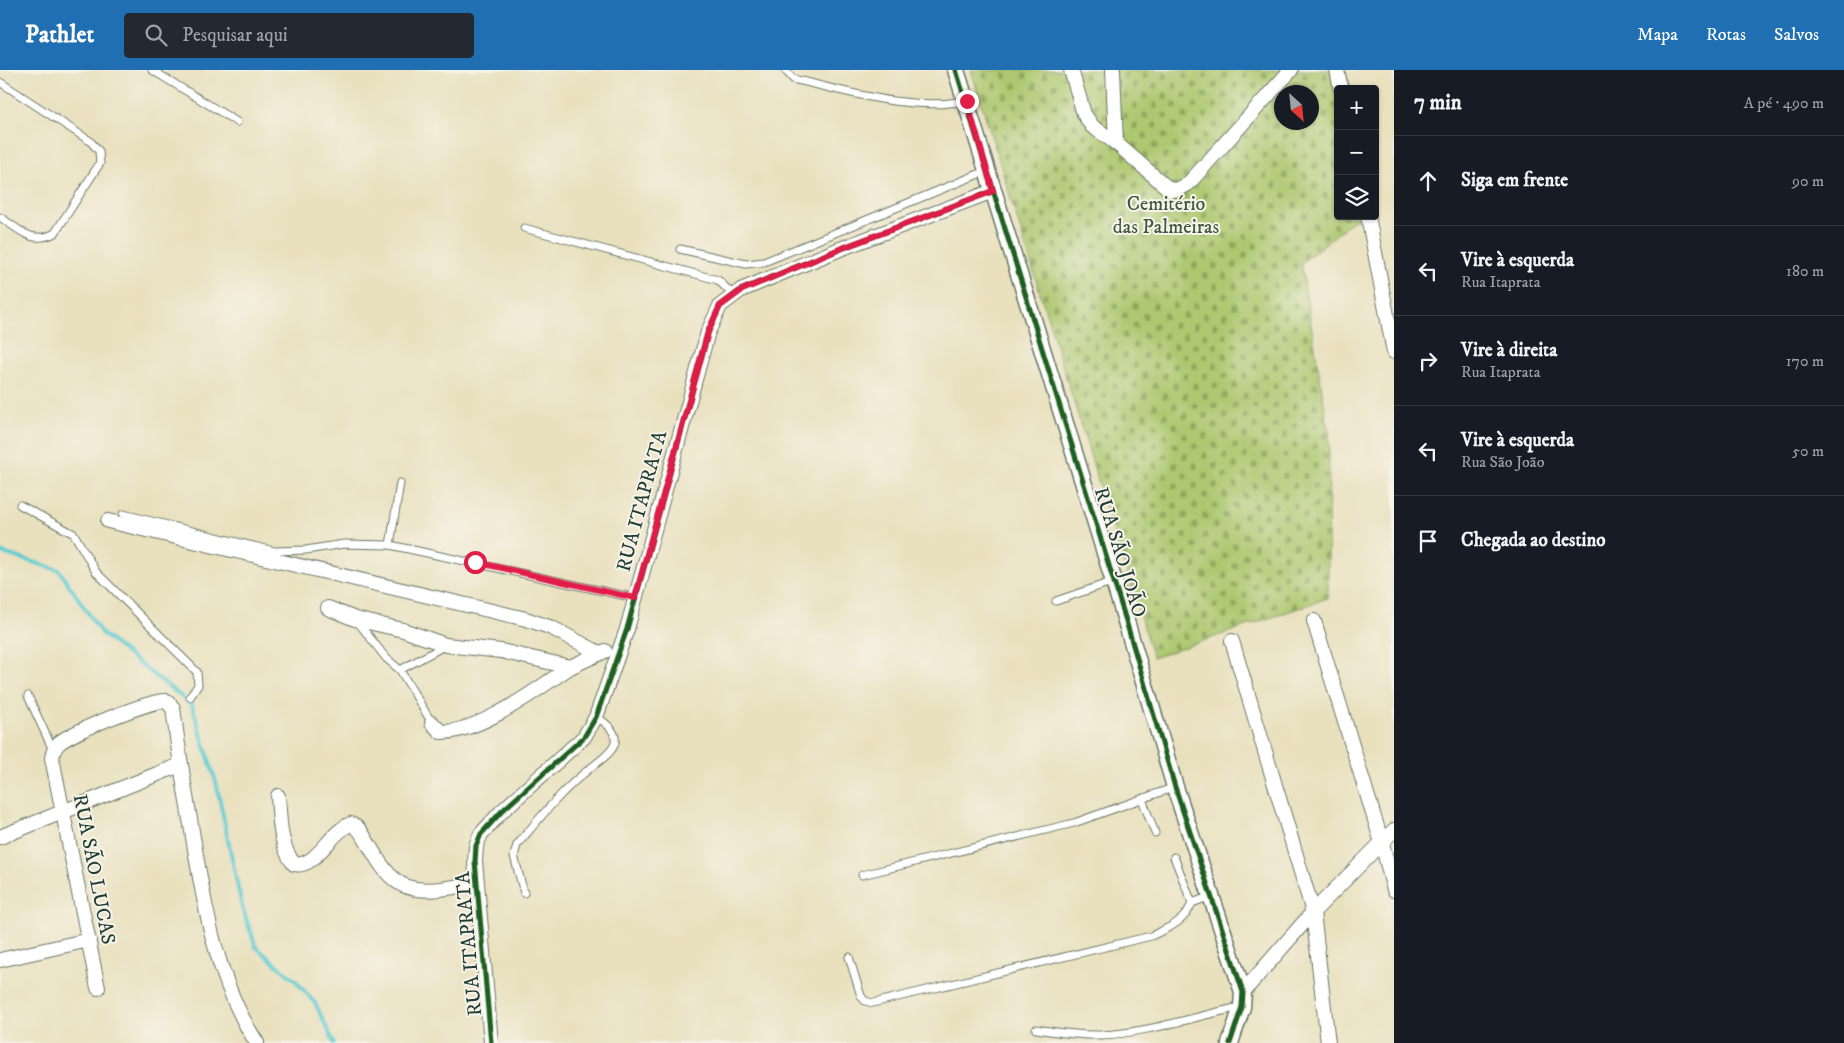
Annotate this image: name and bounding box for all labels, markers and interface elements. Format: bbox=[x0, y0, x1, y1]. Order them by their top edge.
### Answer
search box bbox=[124, 13, 474, 58]
text: Pathlet bbox=[25, 20, 94, 50]
icon: search bbox=[142, 21, 170, 49]
text: Pesquisar aqui bbox=[182, 24, 288, 47]
text: Mapa bbox=[1637, 24, 1678, 46]
text: Rotas bbox=[1706, 24, 1746, 46]
text: Salvos bbox=[1774, 24, 1819, 46]
north arrow bbox=[1274, 85, 1319, 130]
map controls bbox=[1334, 85, 1379, 220]
button: + bbox=[1334, 85, 1379, 130]
route end bbox=[956, 90, 979, 113]
text: 7 min bbox=[1414, 90, 1462, 116]
text: A pé · 490 m bbox=[1744, 93, 1824, 113]
button: − bbox=[1334, 130, 1379, 175]
icon: ahead bbox=[1414, 167, 1442, 195]
text: Siga em frente bbox=[1461, 169, 1568, 192]
text: 90 m bbox=[1792, 171, 1824, 191]
button: layers bbox=[1334, 175, 1379, 220]
park label: Cemitério das Palmeiras bbox=[1113, 192, 1220, 240]
text: Vire à esquerda bbox=[1461, 249, 1574, 272]
icon: left bbox=[1414, 257, 1442, 285]
text: 180 m bbox=[1786, 261, 1824, 281]
text: Rua Itaprata bbox=[1461, 272, 1540, 292]
text: Vire à direita bbox=[1461, 339, 1557, 362]
icon: right bbox=[1414, 347, 1442, 375]
text: 170 m bbox=[1786, 351, 1824, 371]
text: Rua Itaprata bbox=[1461, 362, 1540, 382]
street label: RUA ITAPRATA bbox=[612, 428, 673, 575]
text: Vire à esquerda bbox=[1461, 429, 1574, 452]
icon: left bbox=[1414, 437, 1442, 465]
text: 50 m bbox=[1792, 441, 1824, 461]
text: Rua São João bbox=[1461, 452, 1544, 472]
street label: RUA SÃO JOÃO bbox=[1088, 484, 1152, 621]
icon: arrive bbox=[1414, 527, 1442, 555]
text: Chegada ao destino bbox=[1461, 529, 1606, 552]
route start bbox=[464, 551, 487, 574]
street label: RUA SÃO LUCAS bbox=[67, 792, 121, 947]
street label: RUA ITAPRATA bbox=[451, 870, 488, 1017]

